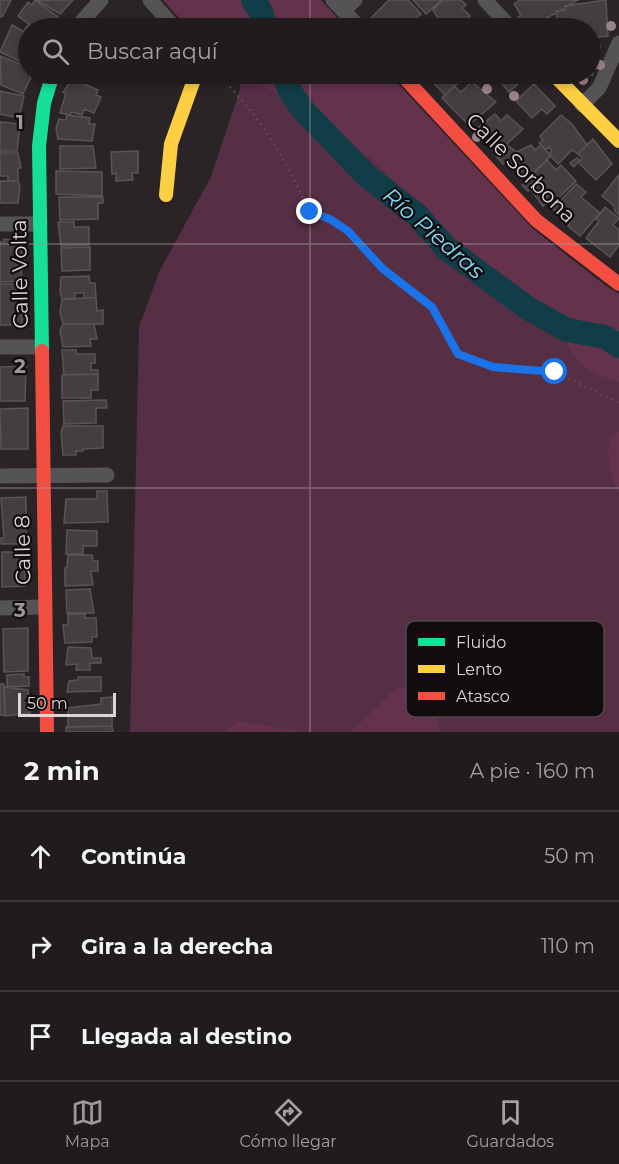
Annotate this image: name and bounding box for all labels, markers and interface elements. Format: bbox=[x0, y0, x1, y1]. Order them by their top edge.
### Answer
search box bbox=[18, 18, 601, 84]
icon: search bbox=[39, 35, 72, 68]
text: Buscar aquí bbox=[87, 38, 218, 65]
street label: Calle Sorbona bbox=[461, 108, 581, 228]
text: 1 bbox=[16, 110, 24, 134]
water label: Río Piedras bbox=[377, 182, 490, 285]
route end bbox=[296, 198, 322, 224]
street label: Calle Volta bbox=[6, 219, 33, 329]
text: 2 bbox=[14, 354, 26, 378]
route start bbox=[541, 358, 567, 384]
street label: Calle 8 bbox=[9, 515, 36, 585]
text: 3 bbox=[13, 598, 26, 622]
legend bbox=[406, 621, 604, 717]
text: Fluido bbox=[456, 633, 506, 652]
text: Lento bbox=[456, 660, 502, 679]
text: Atasco bbox=[456, 687, 510, 706]
scale bar bbox=[18, 690, 116, 718]
text: 50 m bbox=[27, 694, 68, 713]
text: 2 min bbox=[24, 755, 100, 787]
text: A pie · 160 m bbox=[470, 759, 595, 783]
icon: ahead bbox=[24, 840, 57, 873]
text: Continúa bbox=[81, 843, 186, 870]
text: 50 m bbox=[544, 844, 595, 868]
icon: right bbox=[24, 930, 57, 963]
text: Gira a la derecha bbox=[81, 933, 273, 960]
text: 110 m bbox=[541, 934, 595, 958]
icon: arrive bbox=[24, 1020, 57, 1053]
text: Llegada al destino bbox=[81, 1023, 292, 1050]
tab: Mapa bbox=[65, 1096, 110, 1151]
tab: Cómo llegar bbox=[239, 1096, 337, 1151]
tab: Guardados bbox=[466, 1096, 554, 1151]

